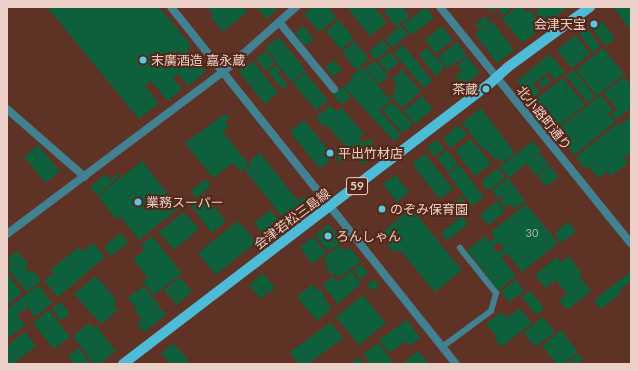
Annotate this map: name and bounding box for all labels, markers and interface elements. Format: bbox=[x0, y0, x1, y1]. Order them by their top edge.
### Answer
place label: 会津天宝 bbox=[534, 16, 586, 32]
marker: 会津天宝 bbox=[589, 19, 599, 29]
place label: 末廣酒造 嘉永蔵 bbox=[151, 52, 245, 68]
marker: 末廣酒造 嘉永蔵 bbox=[138, 55, 148, 65]
place label: 茶蔵 bbox=[452, 81, 478, 97]
street label: 北小路町通り bbox=[513, 83, 575, 153]
marker: 茶蔵 bbox=[481, 84, 491, 94]
place label: 平出竹材店 bbox=[338, 145, 403, 161]
marker: 平出竹材店 bbox=[325, 148, 335, 158]
road number: 59 bbox=[346, 176, 368, 196]
street label: 会津若松三島線 bbox=[251, 185, 333, 253]
place label: 業務スーパー bbox=[146, 194, 224, 210]
marker: 業務スーパー bbox=[133, 197, 143, 207]
place label: のぞみ保育園 bbox=[390, 201, 468, 217]
marker: のぞみ保育園 bbox=[377, 204, 387, 214]
house number: 30 bbox=[526, 226, 538, 240]
place label: ろんしゃん bbox=[336, 228, 401, 244]
marker: ろんしゃん bbox=[323, 231, 333, 241]

